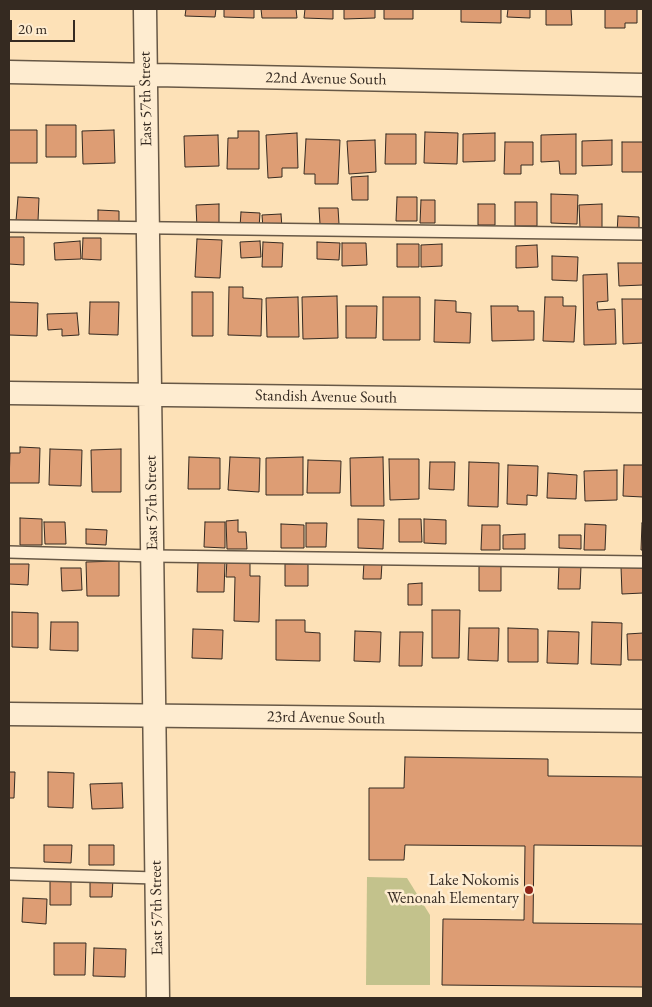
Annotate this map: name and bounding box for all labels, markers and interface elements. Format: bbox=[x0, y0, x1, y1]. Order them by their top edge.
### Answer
scale bar bbox=[12, 10, 78, 42]
text: 20 m bbox=[18, 19, 47, 38]
street label: East 57th Street bbox=[136, 51, 156, 147]
street label: 22nd Avenue South bbox=[265, 68, 387, 90]
street label: Standish Avenue South bbox=[255, 386, 397, 408]
street label: East 57th Street bbox=[142, 455, 162, 551]
street label: 23rd Avenue South bbox=[267, 707, 385, 729]
street label: East 57th Street bbox=[147, 860, 167, 956]
place label: Lake Nokomis Wenonah Elementary bbox=[387, 871, 519, 909]
marker: Lake Nokomis Wenonah Elementary bbox=[523, 884, 535, 896]

